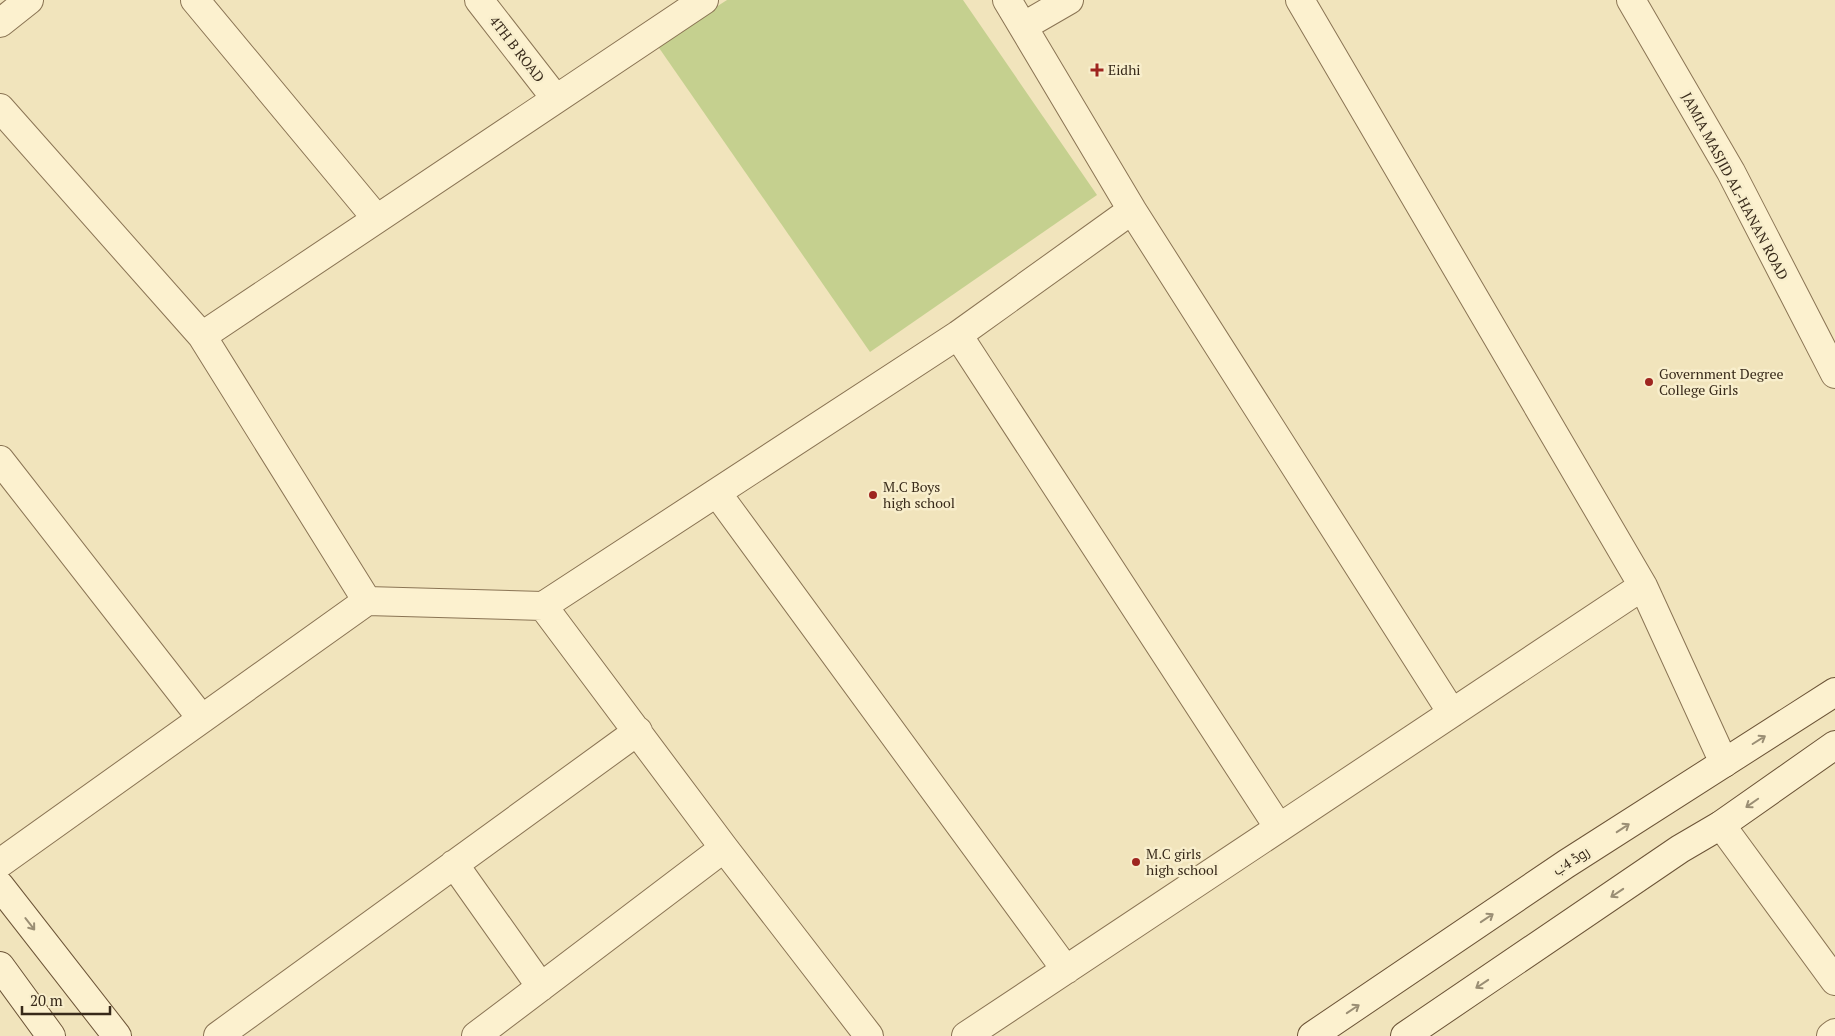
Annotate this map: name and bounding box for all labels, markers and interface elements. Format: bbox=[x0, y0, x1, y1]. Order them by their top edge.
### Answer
street label: 4TH B ROAD bbox=[485, 12, 549, 86]
place label: Eidhi bbox=[1108, 60, 1141, 79]
marker: Eidhi bbox=[1090, 63, 1104, 77]
street label: JAMIA MASJID AL-HANAN ROAD bbox=[1678, 89, 1793, 283]
place label: Government Degree College Girls bbox=[1659, 364, 1784, 399]
marker: Government Degree College Girls bbox=[1643, 376, 1655, 388]
place label: M.C Boys high school bbox=[883, 477, 955, 512]
marker: M.C Boys high school bbox=[867, 489, 879, 501]
one-way arrow bbox=[1752, 735, 1766, 745]
one-way arrow bbox=[1745, 798, 1759, 808]
one-way arrow bbox=[1615, 823, 1629, 833]
street label: روڈ 4ب bbox=[1549, 842, 1593, 879]
place label: M.C girls high school bbox=[1146, 844, 1218, 879]
marker: M.C girls high school bbox=[1130, 856, 1142, 868]
one-way arrow bbox=[1610, 888, 1624, 898]
one-way arrow bbox=[1480, 913, 1494, 923]
one-way arrow bbox=[25, 917, 35, 931]
one-way arrow bbox=[1475, 979, 1489, 989]
scale bar bbox=[22, 984, 110, 1016]
text: 20 m bbox=[30, 990, 63, 1010]
one-way arrow bbox=[1345, 1004, 1359, 1014]

